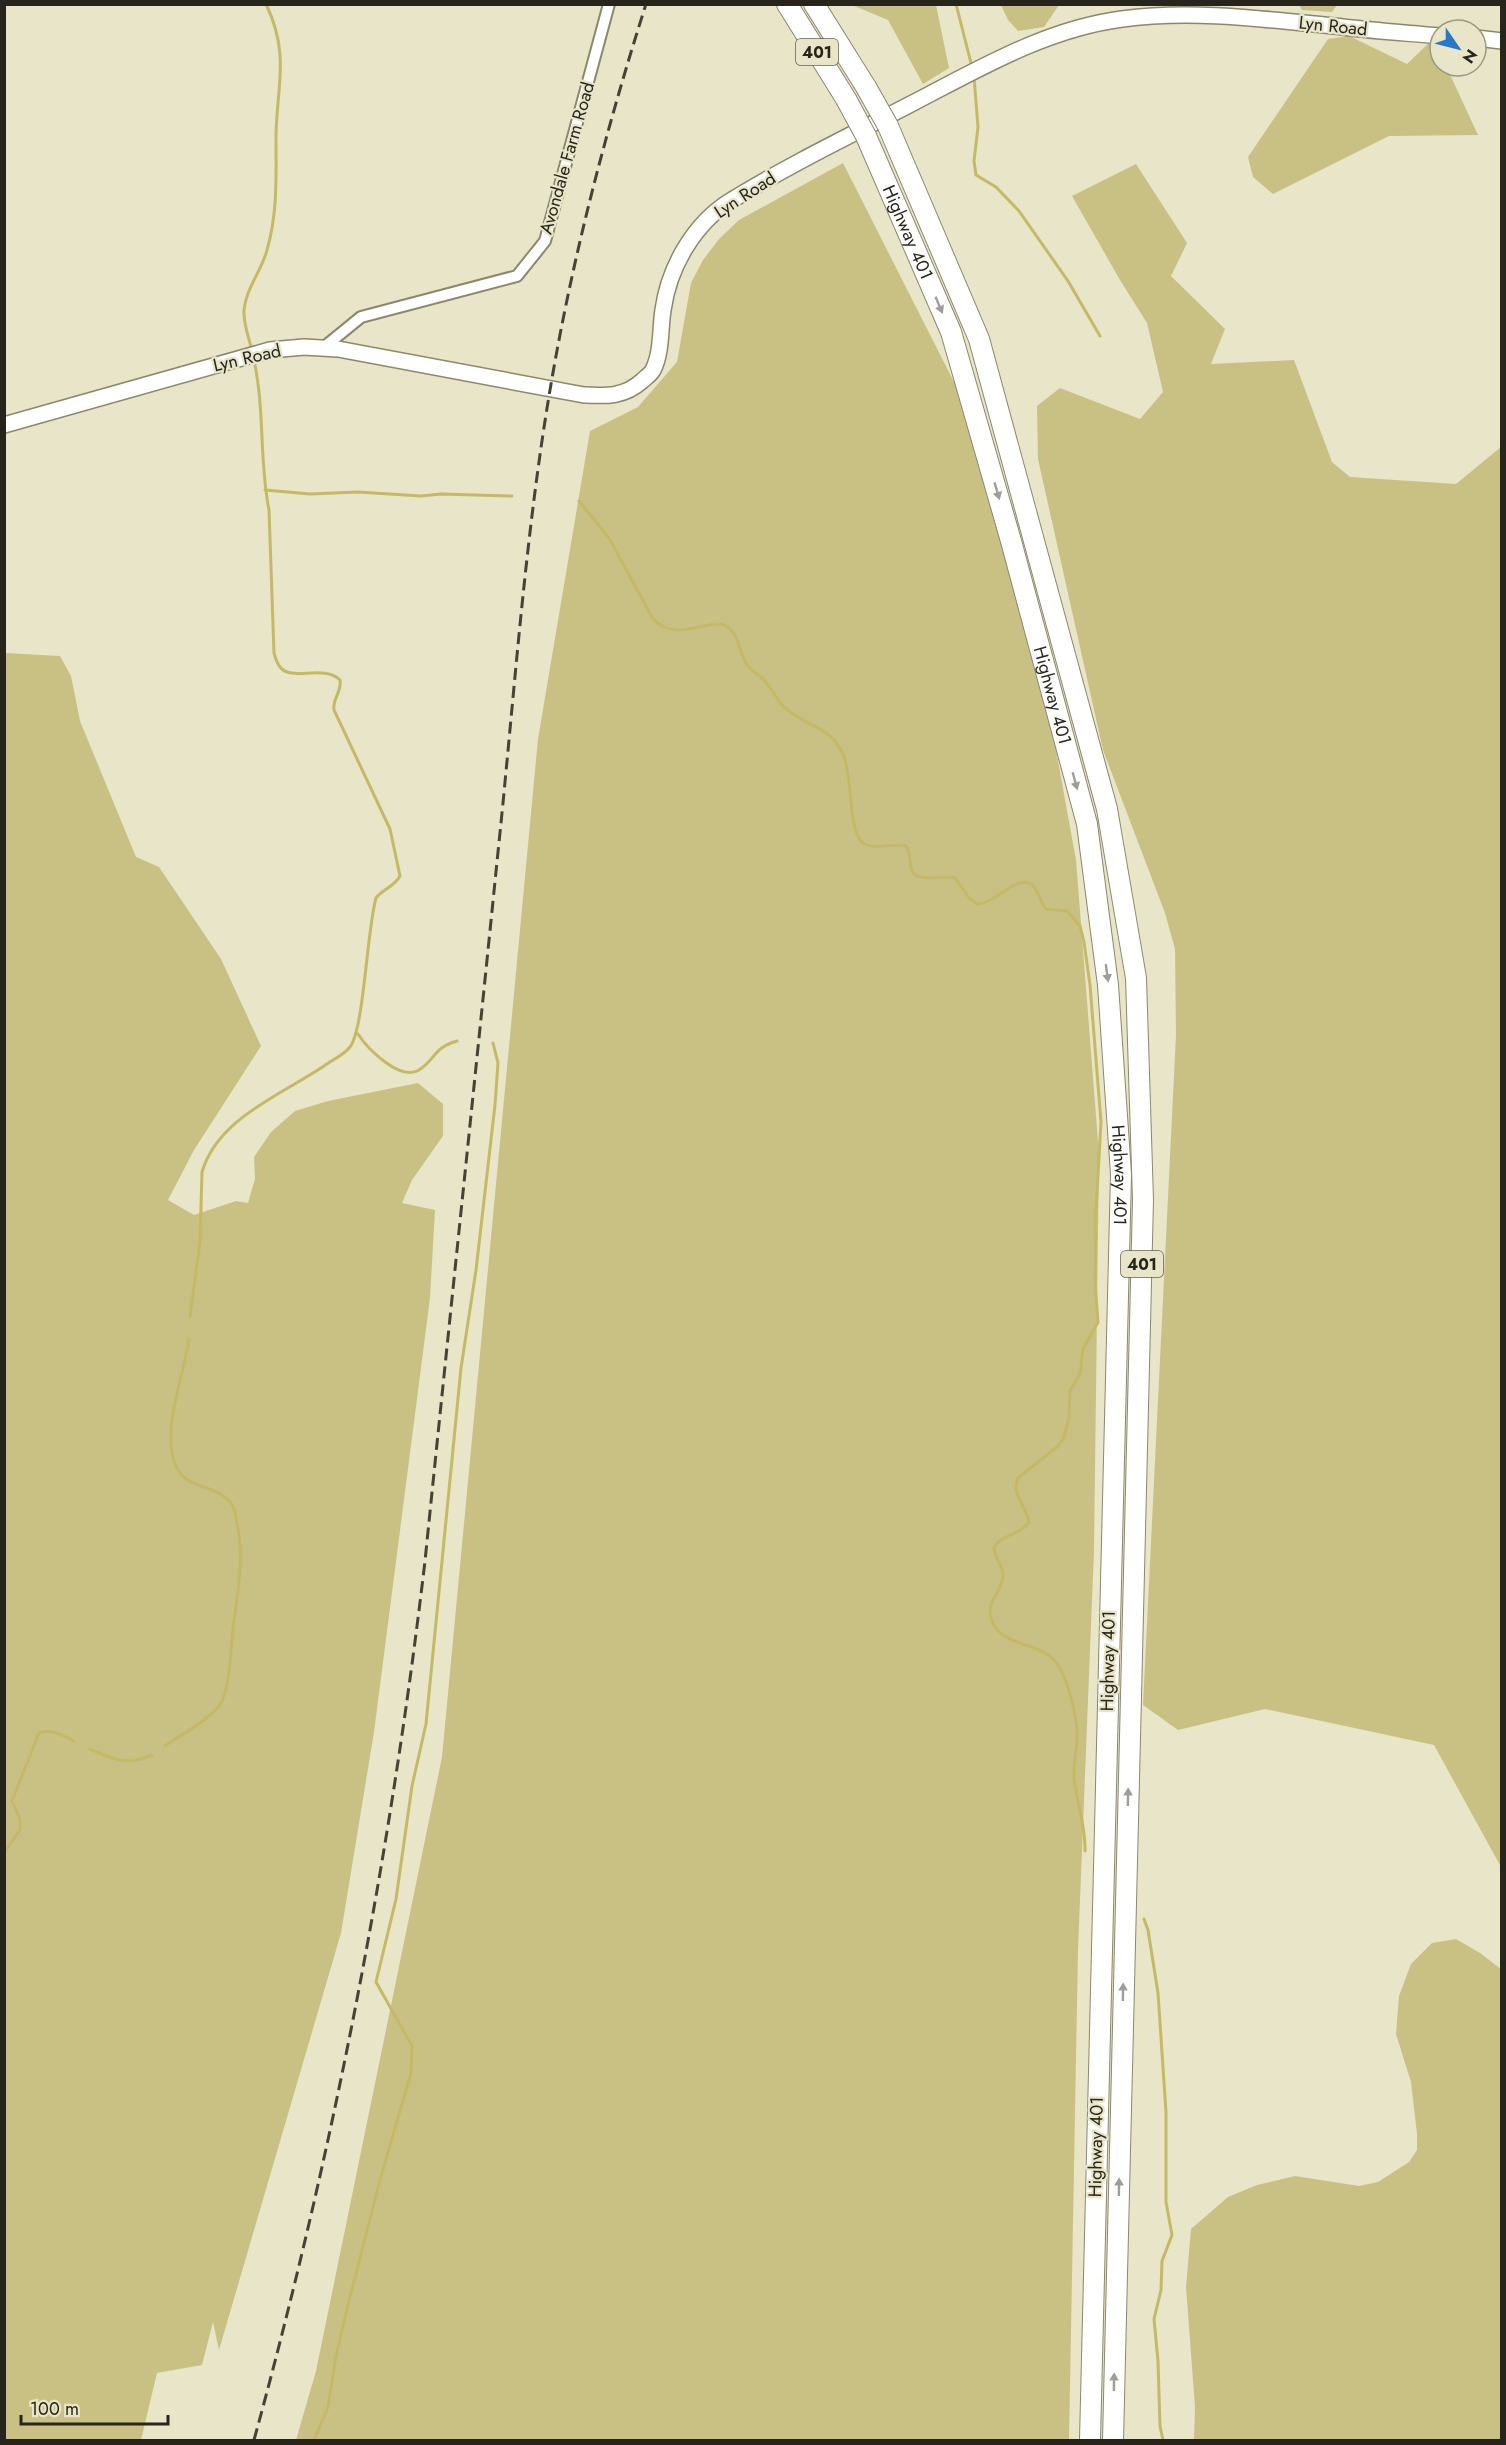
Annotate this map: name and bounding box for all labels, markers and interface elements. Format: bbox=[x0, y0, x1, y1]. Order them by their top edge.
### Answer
street label: Lyn Road bbox=[1297, 9, 1369, 43]
north arrow bbox=[1428, 18, 1488, 78]
road number: 401 bbox=[796, 39, 838, 65]
text: N bbox=[1457, 45, 1483, 68]
street label: Avondale Farm Road bbox=[533, 79, 601, 237]
street label: Lyn Road bbox=[709, 165, 781, 225]
street label: Highway 401 bbox=[876, 181, 940, 284]
one-way arrow bbox=[934, 296, 944, 314]
street label: Lyn Road bbox=[211, 338, 283, 378]
one-way arrow bbox=[993, 482, 1002, 500]
street label: Highway 401 bbox=[1027, 643, 1078, 747]
one-way arrow bbox=[1071, 771, 1081, 790]
one-way arrow bbox=[1102, 963, 1111, 982]
street label: Highway 401 bbox=[1105, 1124, 1134, 1226]
road number: 401 bbox=[1121, 1251, 1163, 1277]
street label: Highway 401 bbox=[1094, 1610, 1122, 1712]
one-way arrow bbox=[1123, 1788, 1133, 1807]
one-way arrow bbox=[1118, 1983, 1128, 2002]
street label: Highway 401 bbox=[1082, 2096, 1110, 2198]
one-way arrow bbox=[1114, 2178, 1123, 2197]
one-way arrow bbox=[1110, 2373, 1119, 2392]
scale bar bbox=[21, 2388, 168, 2426]
text: 100 m bbox=[30, 2396, 79, 2422]

